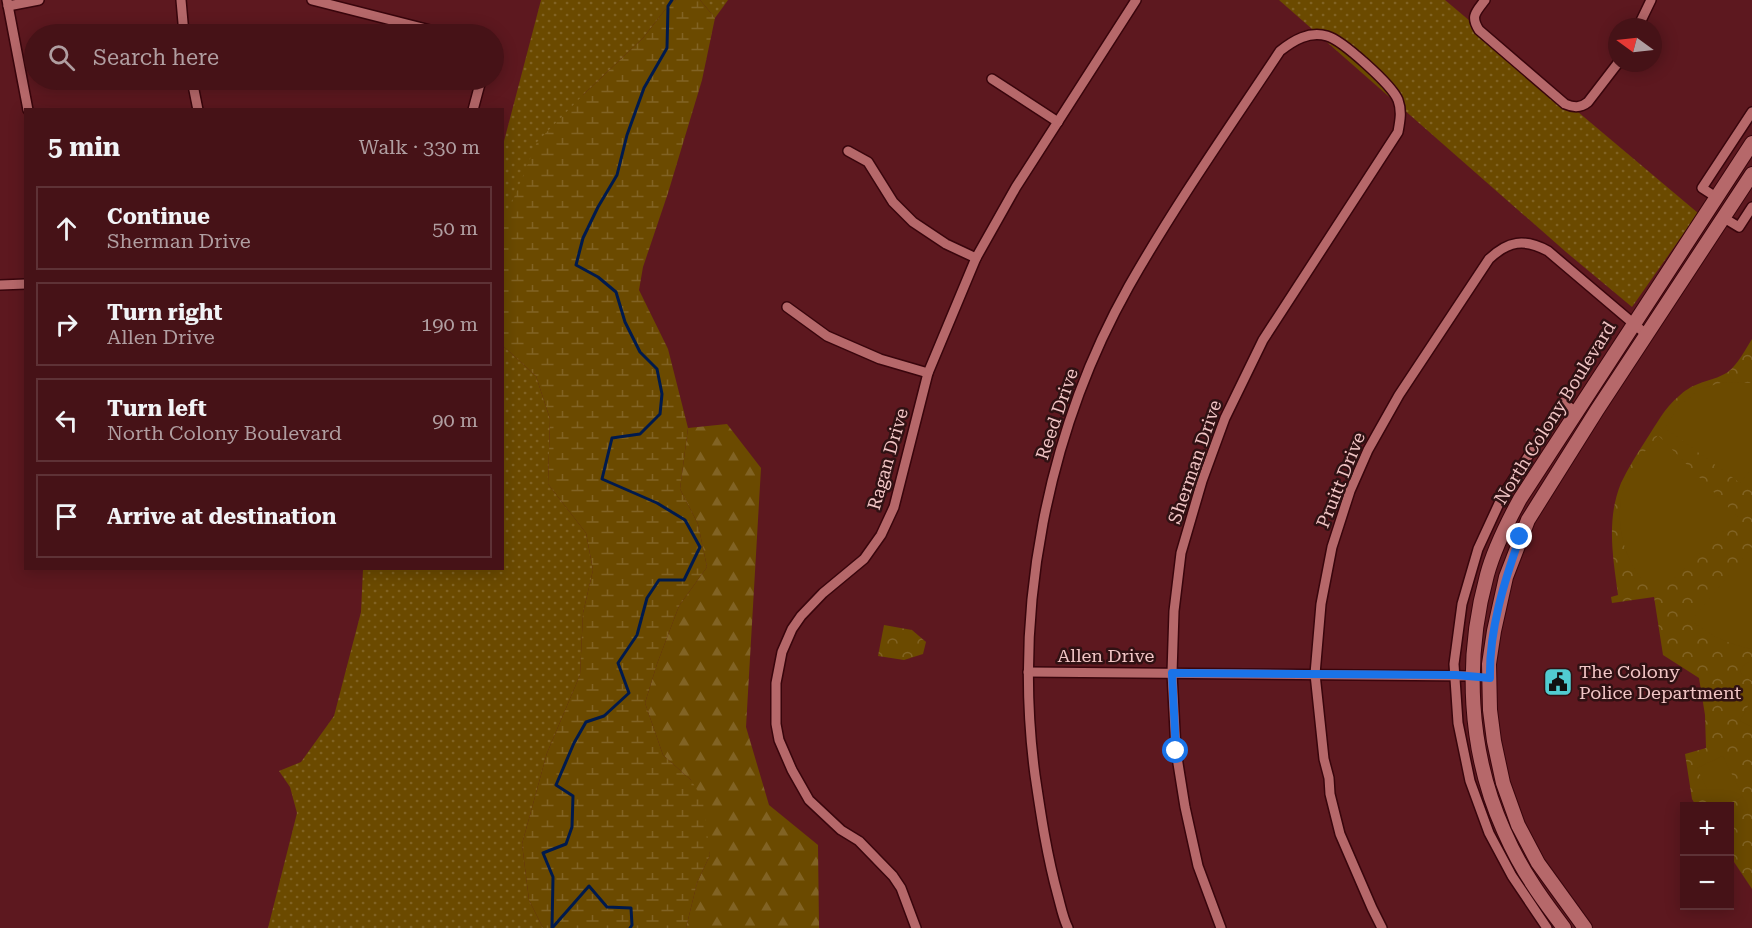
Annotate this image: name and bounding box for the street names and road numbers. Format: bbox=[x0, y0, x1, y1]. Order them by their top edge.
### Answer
street label: North Colony Boulevard bbox=[1490, 317, 1620, 508]
street label: Reed Drive bbox=[1031, 365, 1082, 462]
street label: Sherman Drive bbox=[1164, 397, 1226, 526]
street label: Ragan Drive bbox=[863, 405, 912, 512]
street label: Pruitt Drive bbox=[1312, 429, 1369, 531]
street label: Allen Drive bbox=[1057, 645, 1155, 666]

